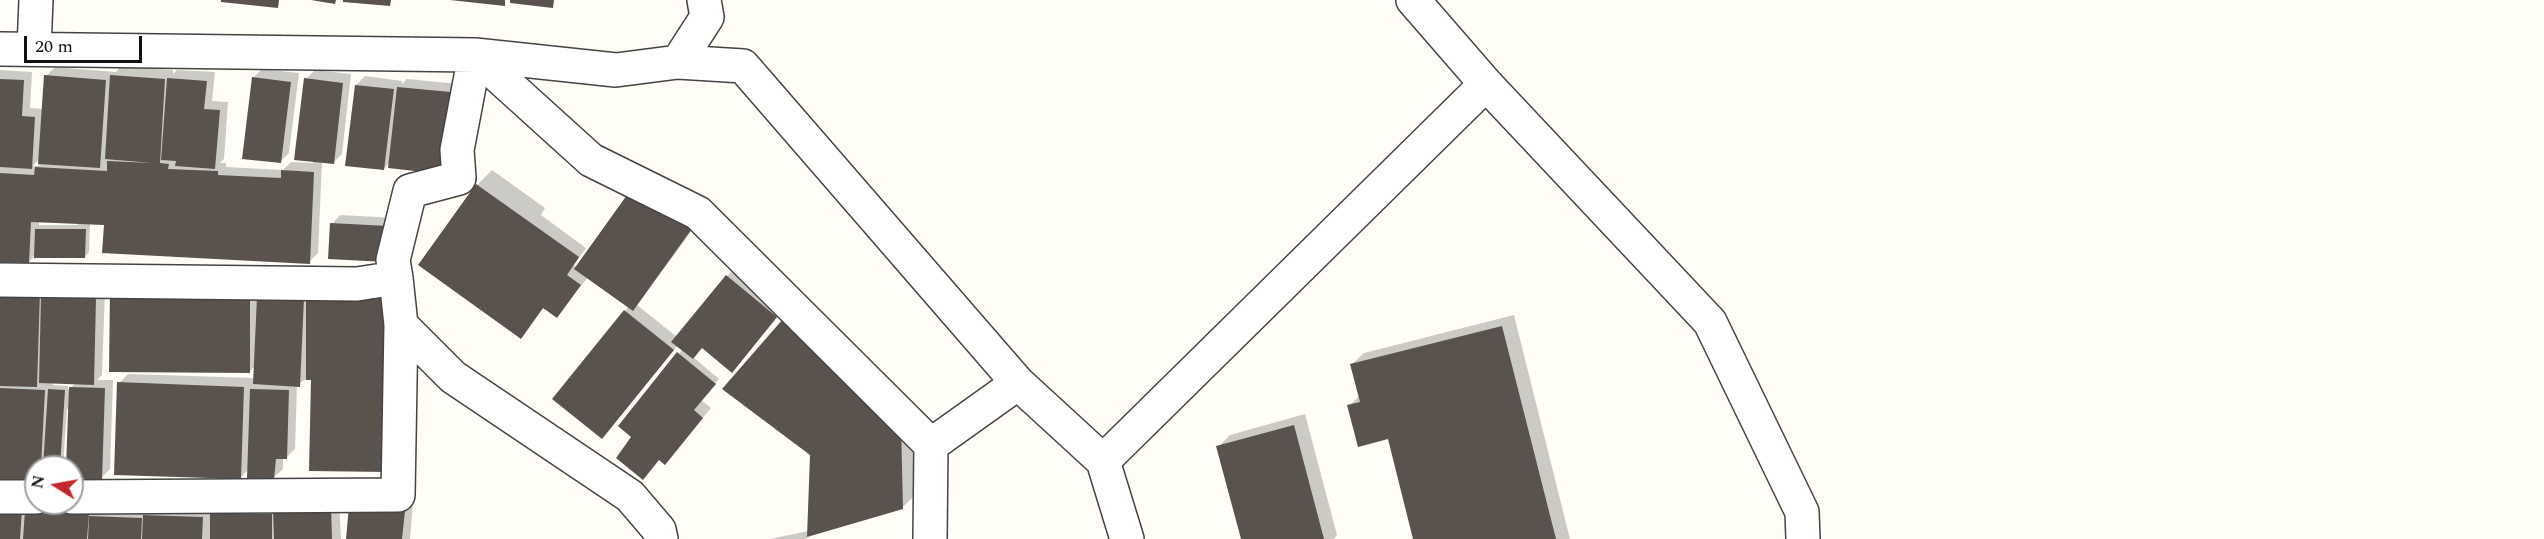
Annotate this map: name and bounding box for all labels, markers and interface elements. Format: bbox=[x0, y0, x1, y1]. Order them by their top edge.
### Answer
scale bar bbox=[27, 24, 146, 62]
text: 20 m bbox=[35, 33, 73, 60]
north arrow bbox=[24, 455, 84, 515]
text: N bbox=[25, 473, 51, 491]

